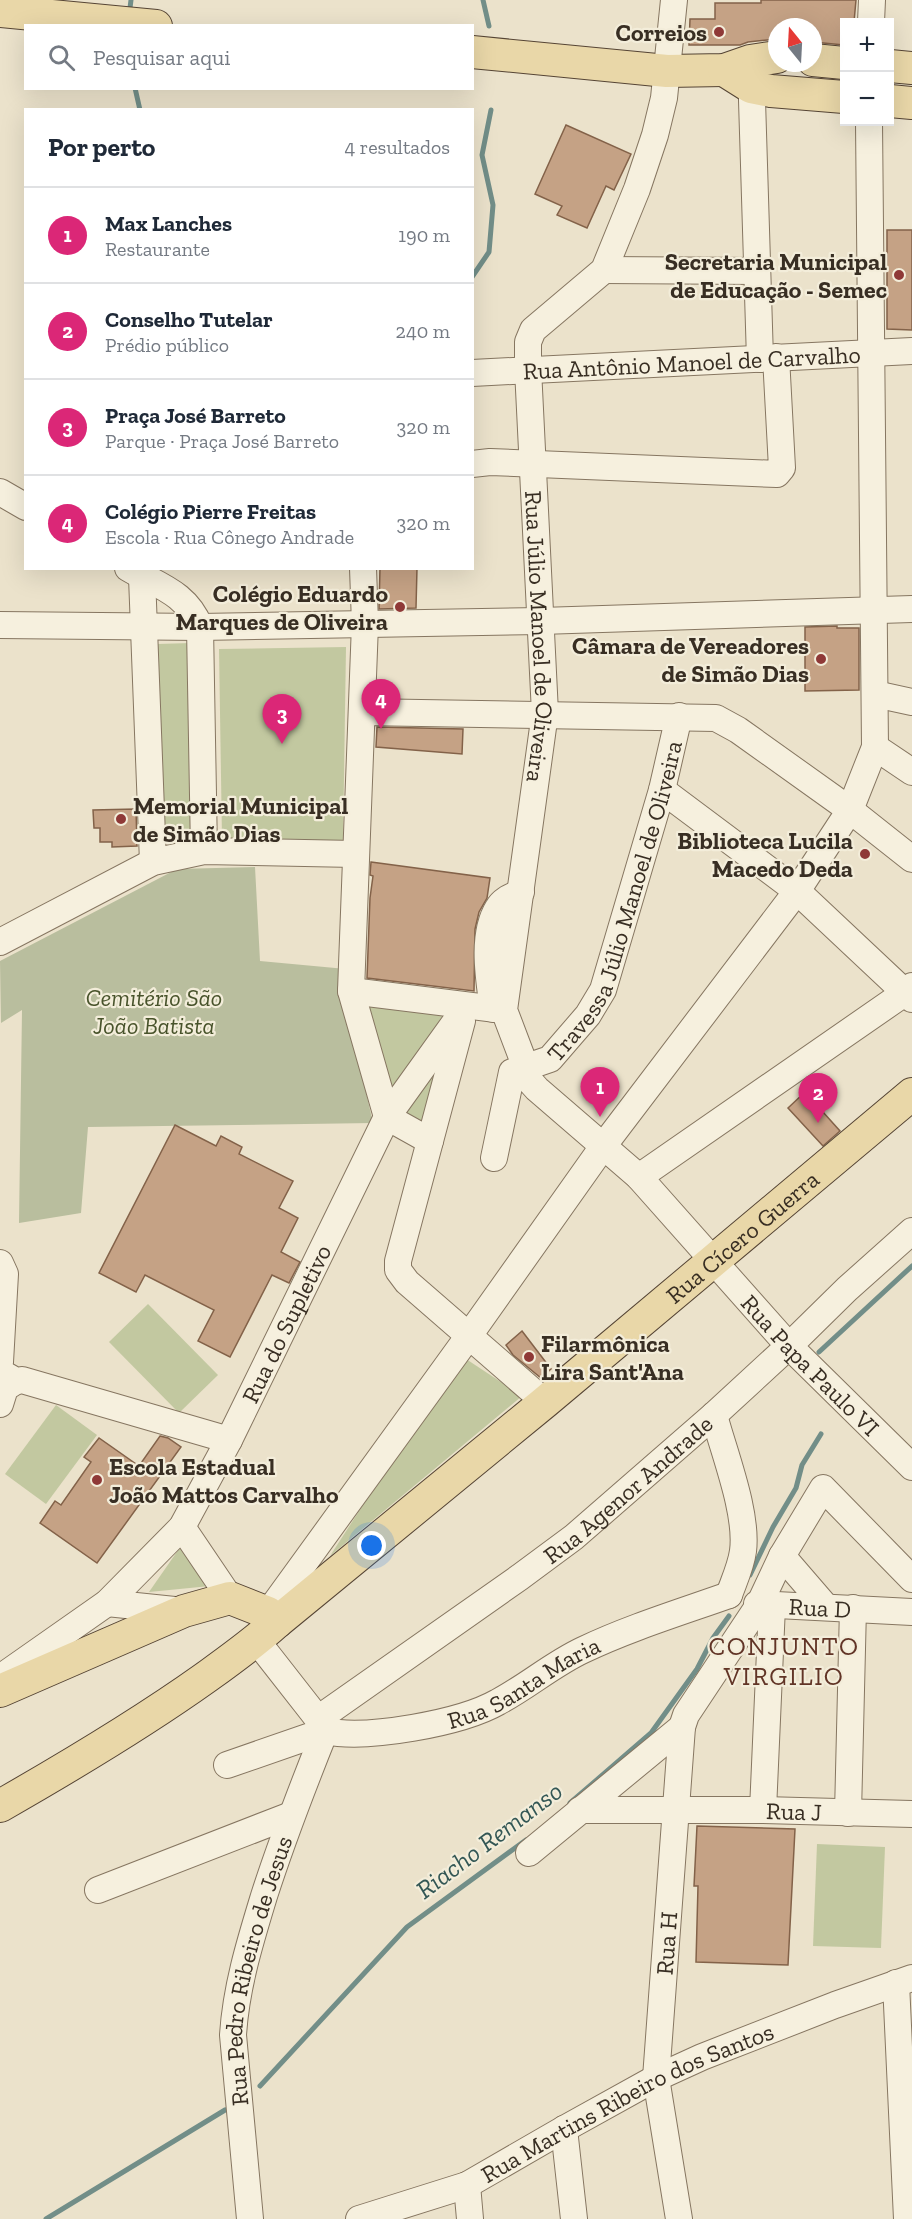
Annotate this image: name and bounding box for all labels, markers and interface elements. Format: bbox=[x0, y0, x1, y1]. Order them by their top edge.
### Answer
place label: Correios bbox=[615, 18, 707, 47]
north arrow bbox=[768, 18, 822, 72]
map controls bbox=[840, 18, 894, 126]
button: + bbox=[840, 18, 894, 72]
search box bbox=[24, 24, 474, 90]
marker: Correios bbox=[712, 25, 726, 39]
icon: search bbox=[45, 41, 78, 74]
text: Pesquisar aqui bbox=[93, 44, 230, 71]
button: − bbox=[840, 72, 894, 126]
text: Por perto bbox=[48, 131, 155, 163]
text: 4 resultados bbox=[345, 135, 450, 159]
text: Max Lanches bbox=[105, 210, 232, 237]
text: 1 bbox=[63, 223, 72, 247]
text: 190 m bbox=[398, 223, 450, 247]
text: Restaurante bbox=[105, 237, 210, 261]
place label: Secretaria Municipal de Educação - Semec bbox=[665, 247, 887, 304]
marker: Secretaria Municipal de Educação - Semec bbox=[892, 268, 906, 282]
text: Conselho Tutelar bbox=[105, 306, 273, 333]
text: 2 bbox=[62, 319, 73, 343]
text: 240 m bbox=[396, 319, 450, 343]
text: Prédio público bbox=[105, 333, 229, 357]
street label: Rua Antônio Manoel de Carvalho bbox=[522, 339, 861, 385]
text: Praça José Barreto bbox=[105, 402, 286, 429]
text: 3 bbox=[62, 415, 73, 439]
text: 320 m bbox=[397, 415, 450, 439]
text: Parque · Praça José Barreto bbox=[105, 429, 339, 453]
street label: Rua Júlio Manoel de Oliveira bbox=[520, 490, 560, 785]
text: Colégio Pierre Freitas bbox=[105, 498, 316, 525]
text: 4 bbox=[62, 511, 73, 535]
text: 320 m bbox=[397, 511, 450, 535]
text: Escola · Rua Cônego Andrade bbox=[105, 525, 354, 549]
place label: Colégio Eduardo Marques de Oliveira bbox=[175, 579, 388, 636]
marker: Colégio Eduardo Marques de Oliveira bbox=[393, 600, 407, 614]
place label: Câmara de Vereadores de Simão Dias bbox=[572, 631, 809, 688]
marker: Câmara de Vereadores de Simão Dias bbox=[814, 652, 828, 666]
pin: 4 bbox=[362, 680, 400, 729]
pin: 3 bbox=[262, 694, 302, 744]
street label: Travessa Júlio Manoel de Oliveira bbox=[540, 737, 688, 1067]
place label: Memorial Municipal de Simão Dias bbox=[133, 791, 348, 848]
marker: Memorial Municipal de Simão Dias bbox=[114, 812, 128, 826]
place label: Biblioteca Lucila Macedo Deda bbox=[677, 826, 853, 883]
marker: Biblioteca Lucila Macedo Deda bbox=[858, 847, 872, 861]
park label: Cemitério São João Batista bbox=[86, 983, 222, 1040]
pin: 1 bbox=[580, 1068, 620, 1117]
pin: 2 bbox=[798, 1074, 838, 1123]
street label: Rua Cícero Guerra bbox=[660, 1164, 825, 1309]
street label: Rua do Supletivo bbox=[235, 1239, 337, 1408]
street label: Rua Papa Paulo VI bbox=[735, 1288, 886, 1442]
place label: Filarmônica Lira Sant'Ana bbox=[541, 1329, 684, 1386]
marker: Filarmônica Lira Sant'Ana bbox=[522, 1350, 536, 1364]
street label: Rua Agenor Andrade bbox=[537, 1409, 718, 1569]
place label: Escola Estadual João Mattos Carvalho bbox=[109, 1452, 339, 1509]
marker: Escola Estadual João Mattos Carvalho bbox=[90, 1473, 104, 1487]
your location bbox=[357, 1531, 386, 1560]
street label: Rua D bbox=[788, 1591, 852, 1623]
street label: Rua Santa Maria bbox=[444, 1630, 605, 1734]
district label: CONJUNTO VIRGILIO bbox=[709, 1630, 860, 1692]
water label: Riacho Remanso bbox=[409, 1774, 569, 1906]
street label: Rua J bbox=[766, 1796, 822, 1826]
street label: Rua Pedro Ribeiro de Jesus bbox=[218, 1832, 298, 2107]
street label: Rua H bbox=[649, 1911, 683, 1976]
street label: Rua Martins Ribeiro dos Santos bbox=[476, 2016, 778, 2188]

